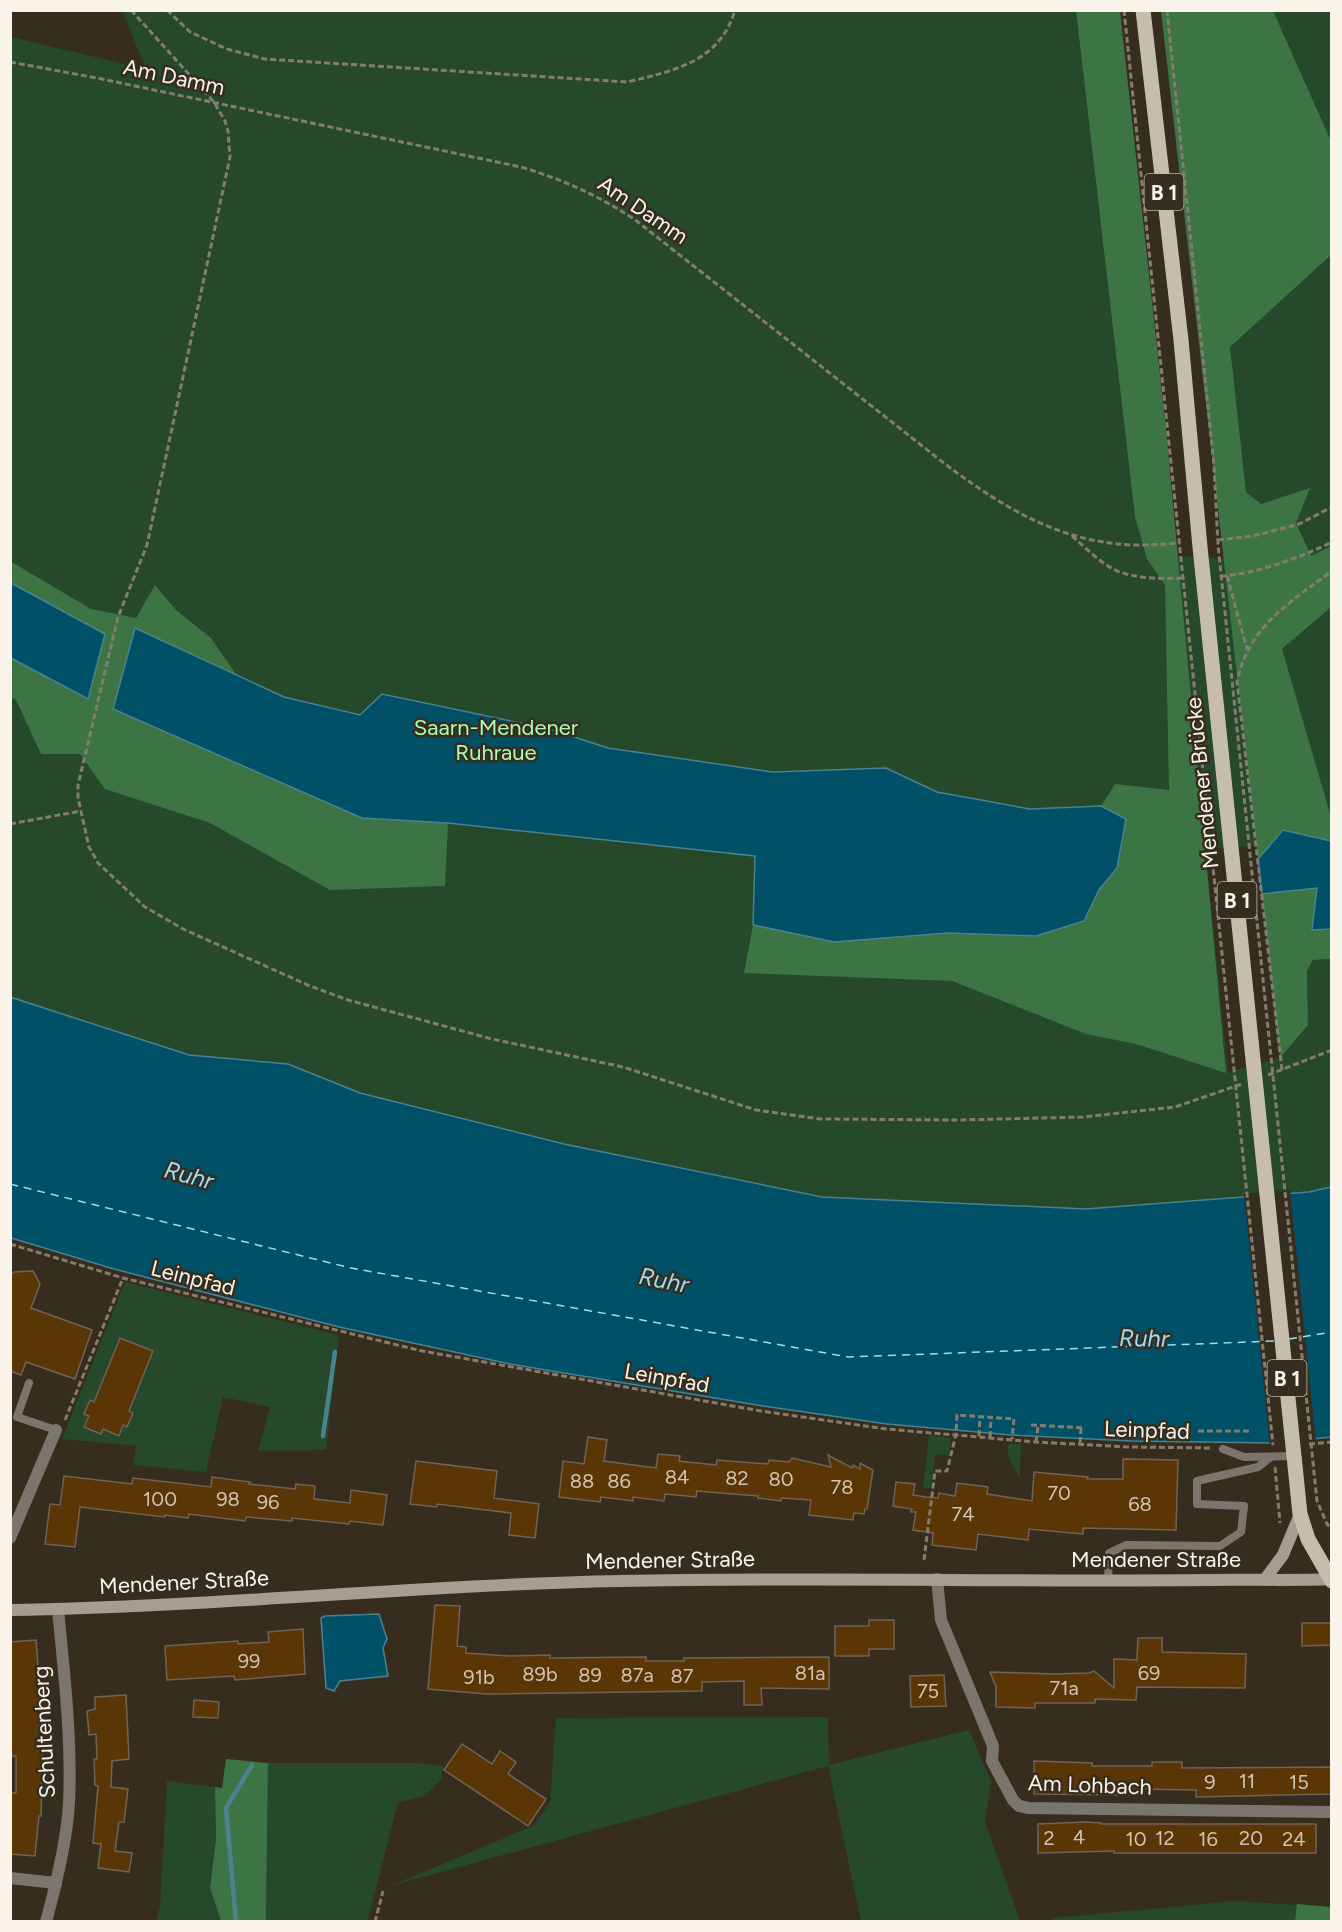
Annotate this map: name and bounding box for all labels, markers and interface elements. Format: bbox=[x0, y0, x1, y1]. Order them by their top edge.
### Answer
street label: Am Damm bbox=[121, 53, 227, 101]
street label: Am Damm bbox=[593, 170, 693, 250]
road number: B 1 bbox=[1144, 174, 1184, 210]
street label: Mendener Brücke bbox=[1180, 696, 1224, 870]
park label: Saarn-Mendener Ruhraue bbox=[414, 714, 579, 766]
road number: B 1 bbox=[1218, 882, 1256, 918]
water label: Ruhr bbox=[161, 1155, 218, 1196]
street label: Leinpfad bbox=[148, 1254, 238, 1302]
water label: Ruhr bbox=[637, 1261, 692, 1299]
water label: Ruhr bbox=[1119, 1323, 1170, 1353]
street label: Leinpfad bbox=[622, 1357, 712, 1399]
road number: B 1 bbox=[1268, 1360, 1306, 1396]
street label: Leinpfad bbox=[1104, 1415, 1190, 1445]
house number: 84 bbox=[665, 1465, 689, 1489]
house number: 82 bbox=[725, 1466, 749, 1490]
house number: 80 bbox=[768, 1467, 794, 1491]
house number: 88 bbox=[570, 1469, 594, 1493]
house number: 86 bbox=[607, 1469, 631, 1493]
house number: 78 bbox=[830, 1475, 854, 1499]
house number: 70 bbox=[1047, 1481, 1071, 1505]
house number: 100 bbox=[143, 1487, 177, 1511]
house number: 98 bbox=[216, 1487, 240, 1511]
house number: 96 bbox=[257, 1490, 279, 1514]
house number: 68 bbox=[1128, 1492, 1152, 1516]
house number: 74 bbox=[951, 1502, 975, 1526]
street label: Mendener Straße bbox=[585, 1545, 755, 1575]
street label: Mendener Straße bbox=[1071, 1546, 1241, 1573]
street label: Mendener Straße bbox=[98, 1564, 270, 1600]
house number: 99 bbox=[238, 1649, 260, 1673]
house number: 81a bbox=[795, 1661, 825, 1685]
house number: 69 bbox=[1138, 1661, 1160, 1685]
house number: 89b bbox=[522, 1662, 558, 1686]
house number: 89 bbox=[578, 1663, 602, 1687]
house number: 87a bbox=[620, 1663, 654, 1687]
house number: 87 bbox=[670, 1664, 694, 1688]
street label: Schultenberg bbox=[27, 1665, 61, 1799]
house number: 91b bbox=[463, 1665, 495, 1689]
house number: 71a bbox=[1049, 1676, 1079, 1700]
house number: 75 bbox=[917, 1679, 939, 1703]
street label: Am Lohbach bbox=[1028, 1769, 1152, 1801]
house number: 11 bbox=[1239, 1769, 1255, 1793]
house number: 9 bbox=[1204, 1770, 1216, 1794]
house number: 15 bbox=[1289, 1770, 1309, 1794]
house number: 4 bbox=[1073, 1825, 1085, 1849]
house number: 2 bbox=[1043, 1826, 1055, 1850]
house number: 12 bbox=[1155, 1826, 1175, 1850]
house number: 20 bbox=[1239, 1826, 1263, 1850]
house number: 10 bbox=[1125, 1827, 1147, 1851]
house number: 16 bbox=[1198, 1827, 1218, 1851]
house number: 24 bbox=[1282, 1827, 1306, 1851]

